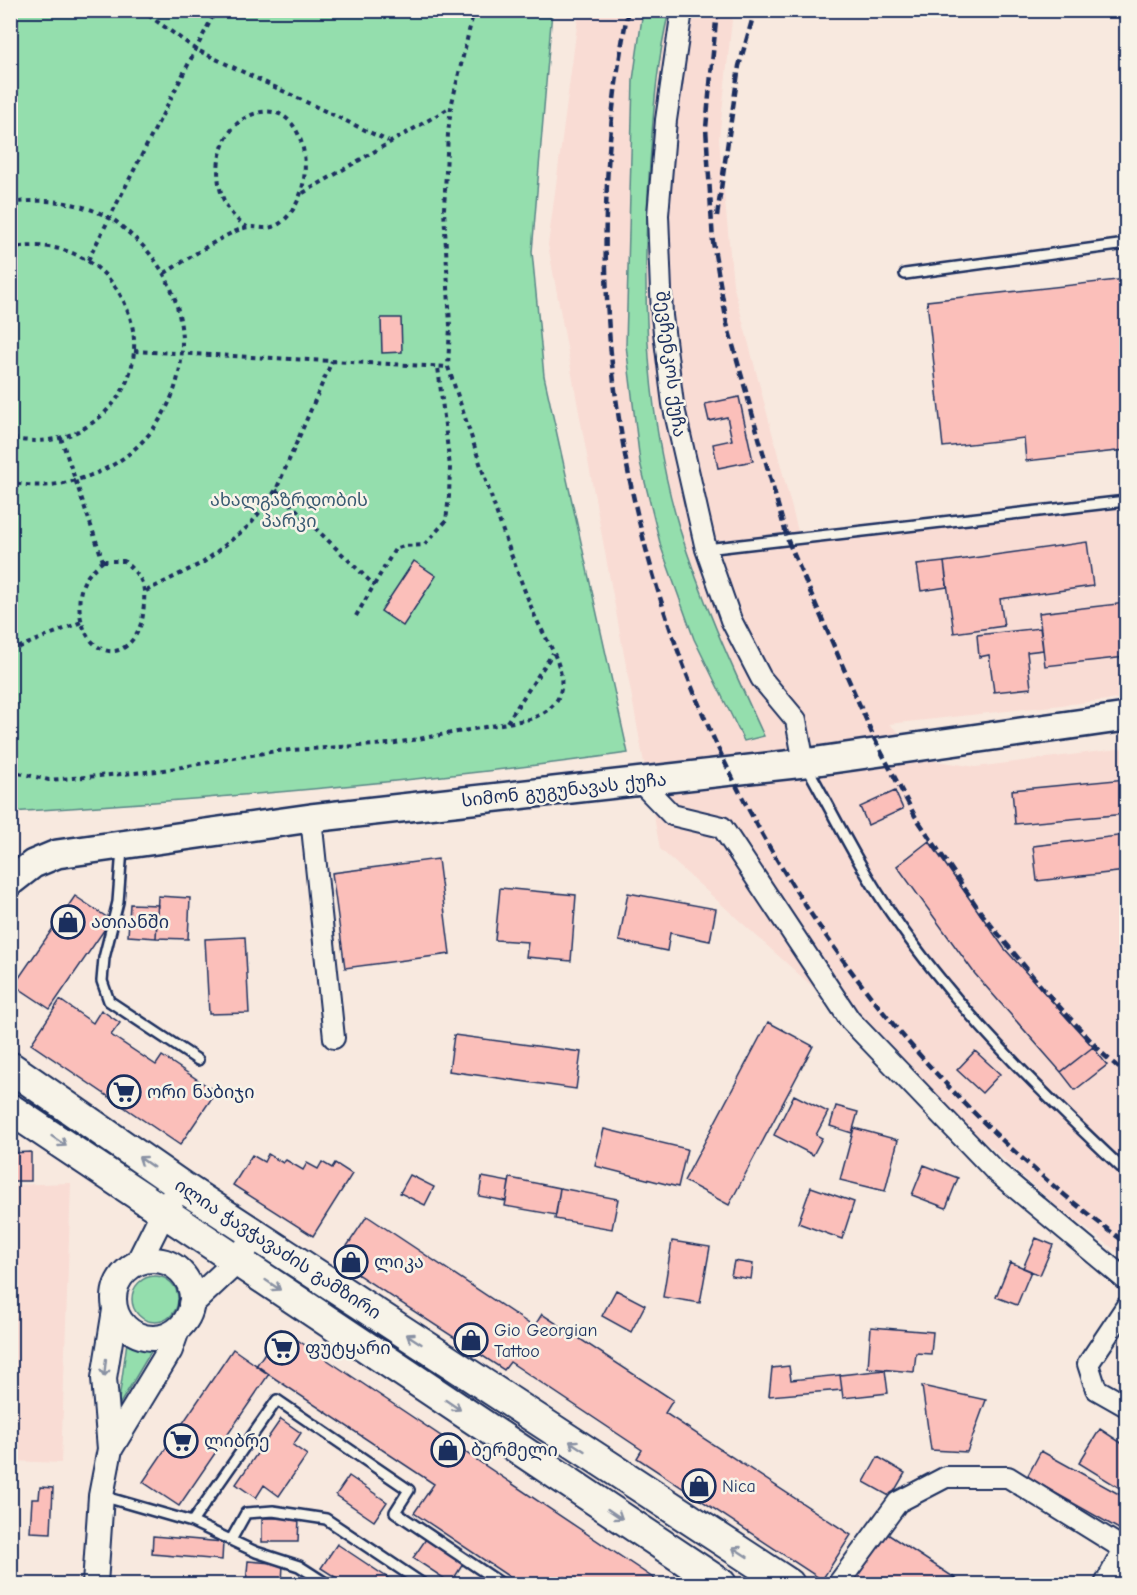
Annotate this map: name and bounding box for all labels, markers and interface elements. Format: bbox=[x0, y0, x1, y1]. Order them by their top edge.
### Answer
street label: შევჩენკოს ქუჩა bbox=[651, 290, 690, 438]
park label: ახალგაზრდობის პარკი bbox=[210, 490, 368, 532]
street label: სიმონ გუგუნავას ქუჩა bbox=[461, 769, 668, 812]
shop icon: ათიანში bbox=[50, 904, 86, 940]
place label: ათიანში bbox=[91, 912, 169, 933]
supermarket icon: ორი ნაბიჯი bbox=[106, 1074, 142, 1110]
place label: ორი ნაბიჯი bbox=[147, 1082, 255, 1103]
one-way arrow bbox=[50, 1135, 67, 1147]
one-way arrow bbox=[138, 1156, 155, 1168]
street label: ილია ჭავჭავაძის გამზირი bbox=[171, 1175, 385, 1324]
shop icon: ლიკა bbox=[333, 1244, 369, 1280]
place label: ლიკა bbox=[374, 1252, 424, 1273]
one-way arrow bbox=[264, 1280, 281, 1292]
place label: Gio Georgian Tattoo bbox=[494, 1320, 597, 1362]
shop icon: Gio Georgian Tattoo bbox=[453, 1322, 489, 1358]
supermarket icon: ფუტყარი bbox=[264, 1330, 300, 1366]
one-way arrow bbox=[406, 1332, 423, 1344]
place label: ფუტყარი bbox=[305, 1338, 391, 1359]
one-way arrow bbox=[99, 1357, 110, 1377]
one-way arrow bbox=[444, 1399, 461, 1412]
supermarket icon: ლიბრე bbox=[163, 1423, 199, 1459]
place label: ლიბრე bbox=[204, 1431, 270, 1452]
shop icon: ბერმელი bbox=[430, 1432, 466, 1468]
one-way arrow bbox=[569, 1439, 586, 1451]
place label: ბერმელი bbox=[471, 1440, 558, 1461]
shop icon: Nica bbox=[681, 1468, 717, 1504]
place label: Nica bbox=[722, 1476, 756, 1497]
one-way arrow bbox=[606, 1508, 622, 1520]
one-way arrow bbox=[732, 1546, 749, 1558]

